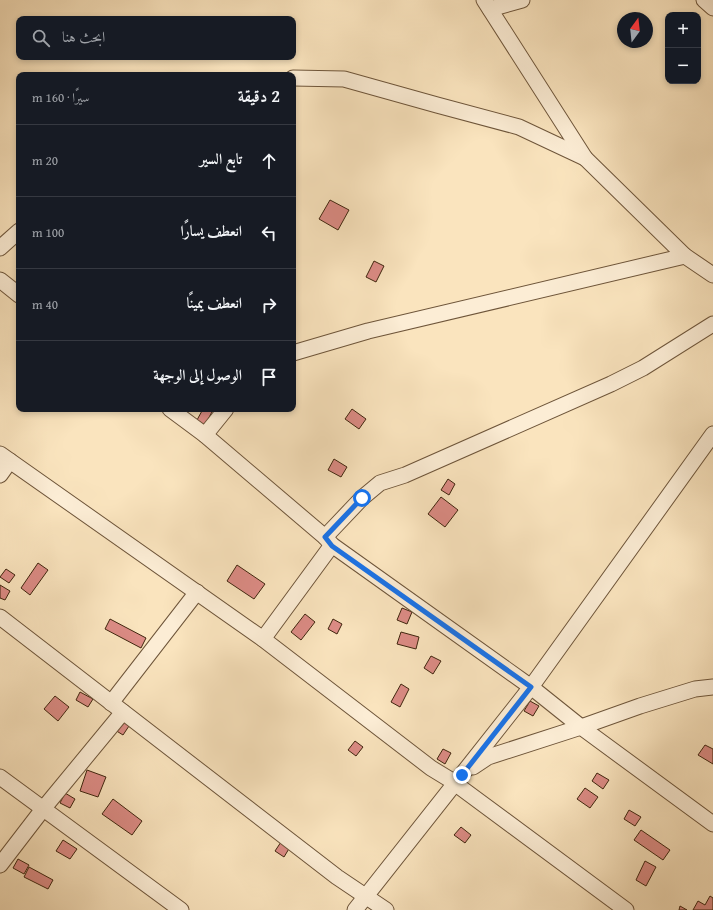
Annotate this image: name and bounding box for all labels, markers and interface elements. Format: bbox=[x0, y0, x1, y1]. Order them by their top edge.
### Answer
north arrow bbox=[617, 12, 653, 48]
map controls bbox=[665, 12, 701, 84]
button: + bbox=[665, 12, 701, 48]
search box bbox=[16, 16, 296, 60]
text: ابحث هنا bbox=[62, 26, 105, 47]
icon: search bbox=[30, 27, 52, 49]
button: − bbox=[665, 48, 701, 84]
text: 2 دقيقة bbox=[238, 83, 280, 108]
text: سيرًا · 160 m bbox=[32, 88, 90, 107]
text: تابع السير bbox=[200, 148, 242, 169]
icon: ahead bbox=[258, 150, 280, 172]
text: 20 m bbox=[32, 151, 58, 170]
text: انعطف يسارًا bbox=[180, 220, 242, 241]
icon: left bbox=[258, 222, 280, 244]
text: 100 m bbox=[32, 223, 64, 242]
text: انعطف يمينًا bbox=[186, 292, 242, 313]
icon: right bbox=[258, 294, 280, 316]
text: 40 m bbox=[32, 295, 58, 314]
text: الوصول إلى الوجهة bbox=[153, 364, 242, 385]
icon: arrive bbox=[258, 366, 280, 388]
route start bbox=[353, 489, 371, 507]
route end bbox=[453, 766, 471, 784]

